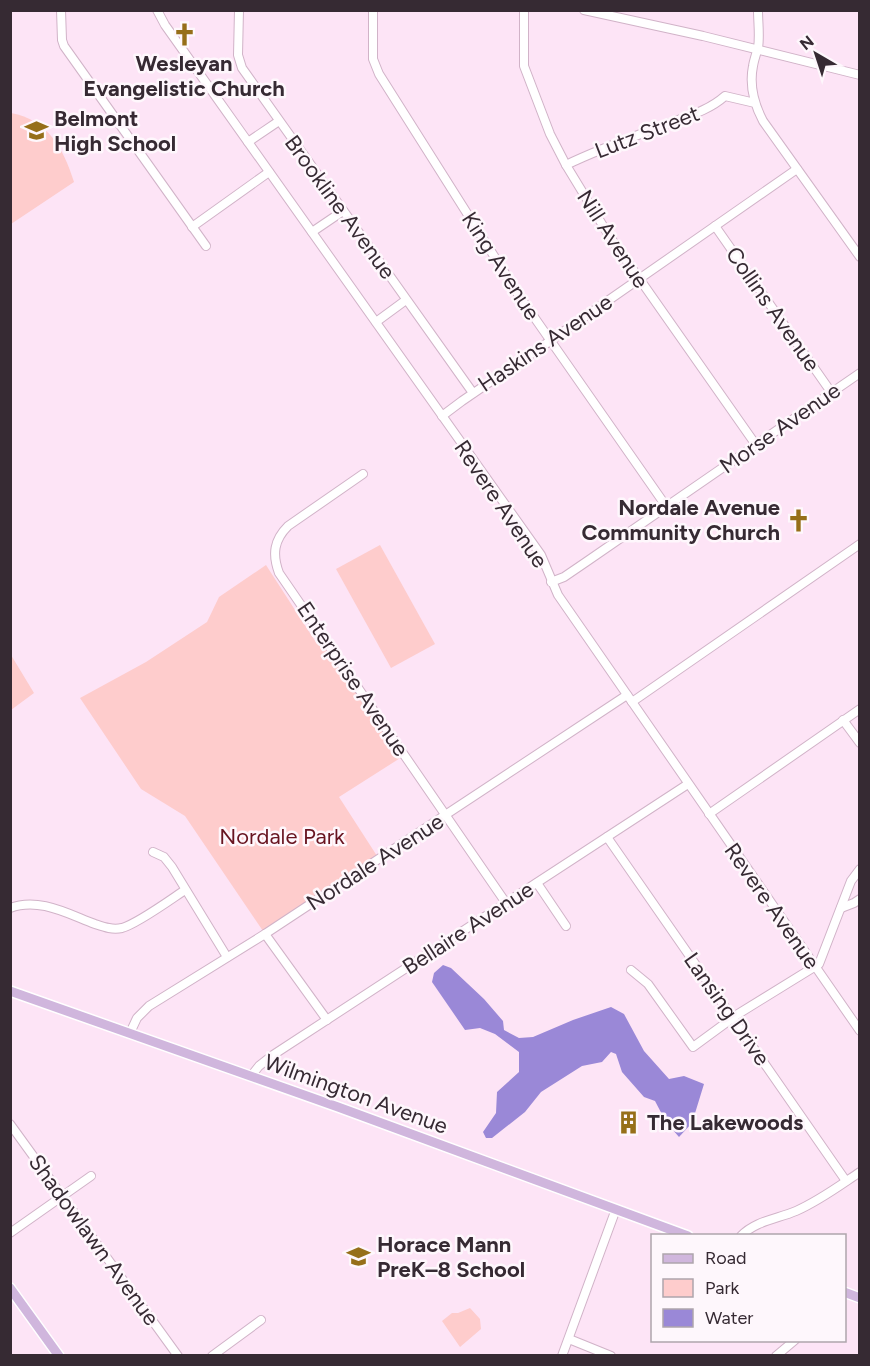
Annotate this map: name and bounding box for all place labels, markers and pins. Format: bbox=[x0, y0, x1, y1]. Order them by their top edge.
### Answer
church icon: Wesleyan Evangelistic Church bbox=[171, 21, 197, 47]
place label: Wesleyan Evangelistic Church bbox=[83, 50, 285, 102]
place label: Belmont High School bbox=[54, 105, 176, 157]
school or university icon: Belmont High School bbox=[23, 118, 49, 144]
place label: Nordale Avenue Community Church bbox=[582, 494, 780, 546]
church icon: Nordale Avenue Community Church bbox=[785, 507, 811, 533]
building icon: The Lakewoods bbox=[616, 1109, 642, 1135]
place label: The Lakewoods bbox=[647, 1109, 803, 1136]
place label: Horace Mann PreK–8 School bbox=[377, 1231, 525, 1283]
school or university icon: Horace Mann PreK–8 School bbox=[346, 1244, 372, 1270]

